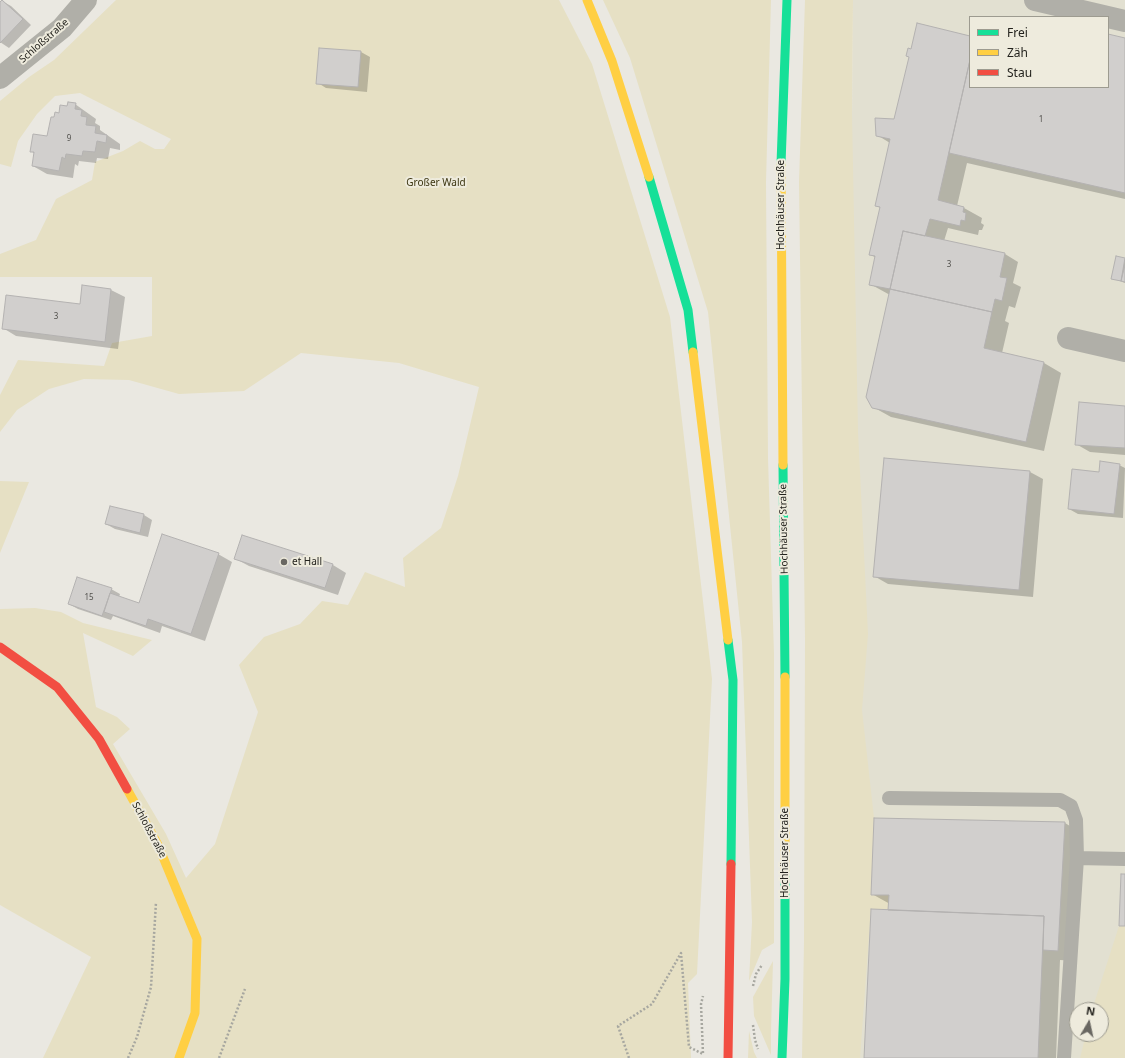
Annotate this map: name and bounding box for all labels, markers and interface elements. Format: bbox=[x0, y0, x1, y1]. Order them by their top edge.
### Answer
street label: Schloßstraße bbox=[17, 16, 71, 66]
legend bbox=[969, 16, 1109, 88]
text: Frei bbox=[1007, 24, 1028, 41]
text: Zäh bbox=[1007, 44, 1028, 61]
text: Stau bbox=[1007, 64, 1032, 81]
house number: 1 bbox=[1039, 115, 1043, 125]
house number: 9 bbox=[67, 134, 71, 144]
street label: Hochhäuser Straße bbox=[775, 160, 787, 250]
park label: Großer Wald bbox=[406, 177, 466, 189]
house number: 3 bbox=[947, 260, 951, 270]
house number: 3 bbox=[54, 312, 58, 322]
street label: Hochhäuser Straße bbox=[777, 484, 791, 574]
place label: et Hall bbox=[292, 556, 322, 568]
marker: et Hall bbox=[279, 557, 289, 567]
house number: 15 bbox=[84, 593, 94, 603]
street label: Schloßstraße bbox=[129, 800, 169, 860]
street label: Hochhäuser Straße bbox=[779, 808, 791, 898]
north arrow bbox=[1069, 1002, 1109, 1042]
text: N bbox=[1085, 1003, 1096, 1019]

